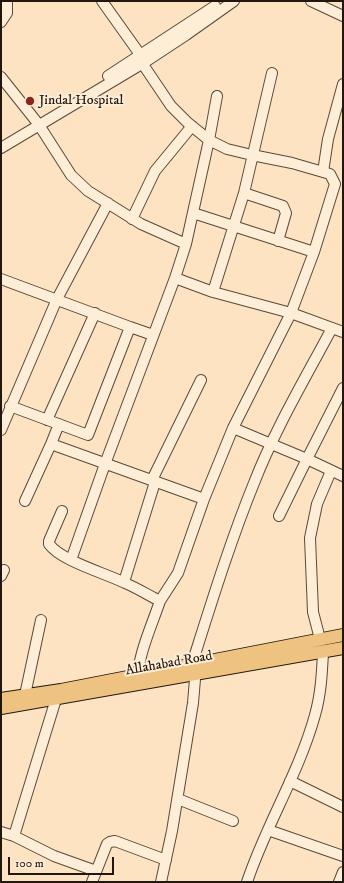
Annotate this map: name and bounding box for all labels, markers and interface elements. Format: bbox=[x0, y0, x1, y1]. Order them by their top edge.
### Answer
place label: Jindal Hospital bbox=[39, 93, 124, 109]
marker: Jindal Hospital bbox=[24, 95, 36, 107]
street label: Allahabad Road bbox=[124, 648, 214, 680]
scale bar bbox=[10, 849, 116, 875]
text: 100 m bbox=[15, 856, 44, 871]

